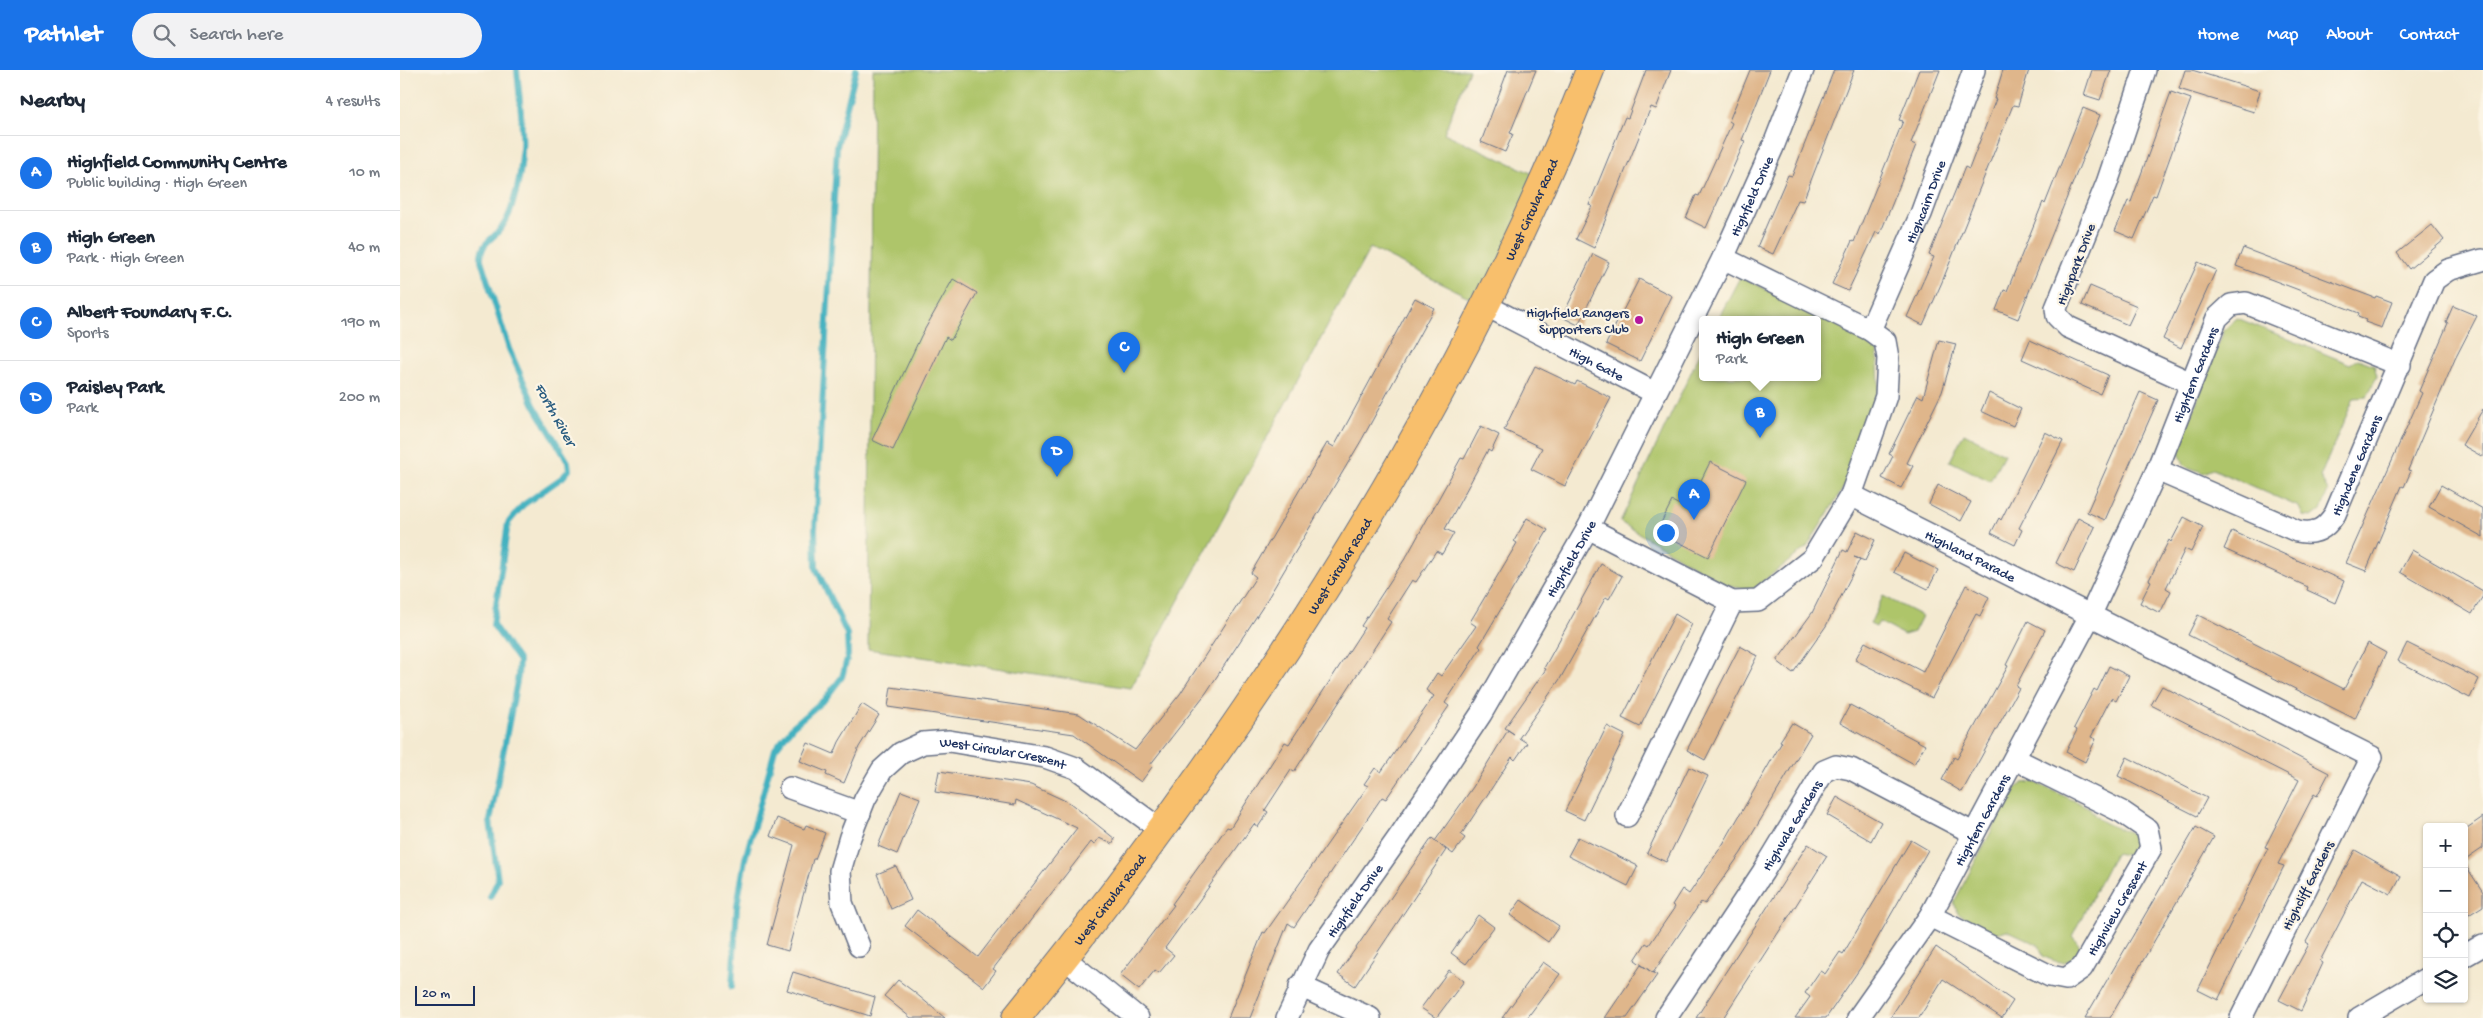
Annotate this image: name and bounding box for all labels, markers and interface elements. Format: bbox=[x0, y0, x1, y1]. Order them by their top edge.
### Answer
search box bbox=[132, 13, 482, 58]
text: Pathlet bbox=[25, 21, 102, 50]
icon: search bbox=[150, 21, 178, 49]
text: Search here bbox=[190, 24, 283, 47]
text: Home bbox=[2197, 25, 2239, 46]
text: Map bbox=[2267, 25, 2298, 46]
text: About bbox=[2326, 25, 2372, 46]
text: Contact bbox=[2400, 25, 2458, 46]
text: Nearby bbox=[20, 90, 85, 115]
text: 4 results bbox=[325, 93, 380, 112]
text: Highfield Community Centre bbox=[67, 152, 287, 175]
street label: Highfield Drive bbox=[1728, 153, 1779, 240]
street label: West Circular Road bbox=[1502, 155, 1564, 264]
street label: Highcairn Drive bbox=[1903, 158, 1951, 246]
text: A bbox=[31, 164, 41, 183]
text: 10 m bbox=[349, 164, 380, 183]
text: Public building · High Green bbox=[67, 175, 247, 194]
street label: Highpark Drive bbox=[2054, 221, 2101, 308]
text: High Green bbox=[67, 227, 155, 250]
text: B bbox=[32, 239, 40, 258]
text: 40 m bbox=[348, 239, 380, 258]
text: Park · High Green bbox=[67, 250, 184, 269]
text: Albert Foundary F.C. bbox=[67, 302, 233, 325]
place label: Highfield Rangers Supporters Club bbox=[1526, 306, 1630, 339]
text: C bbox=[32, 314, 40, 333]
text: 190 m bbox=[341, 314, 380, 333]
marker: Highfield Rangers Supporters Club bbox=[1633, 314, 1645, 326]
popup bbox=[1699, 316, 1821, 381]
street label: Highfern Gardens bbox=[2170, 324, 2224, 426]
text: Sports bbox=[67, 325, 109, 344]
text: High Green bbox=[1716, 328, 1804, 351]
pin: C bbox=[1108, 332, 1140, 373]
street label: High Gate bbox=[1565, 344, 1627, 387]
text: Park bbox=[1716, 351, 1747, 370]
text: Paisley Park bbox=[67, 377, 163, 400]
water label: Forth River bbox=[530, 380, 580, 452]
text: D bbox=[31, 389, 41, 408]
text: 200 m bbox=[339, 389, 380, 408]
pin: B bbox=[1744, 397, 1776, 438]
text: Park bbox=[67, 400, 98, 419]
street label: Highdene Gardens bbox=[2329, 412, 2387, 519]
pin: D bbox=[1041, 436, 1073, 477]
pin: A bbox=[1678, 479, 1710, 520]
street label: West Circular Road bbox=[1305, 514, 1378, 619]
street label: Highfield Drive bbox=[1544, 517, 1602, 601]
your location bbox=[1653, 520, 1679, 546]
street label: Highland Parade bbox=[1921, 528, 2018, 588]
street label: West Circular Crescent bbox=[939, 735, 1069, 775]
street label: Highfern Gardens bbox=[1952, 771, 2015, 870]
street label: Highvale Gardens bbox=[1760, 777, 1828, 875]
map controls bbox=[2423, 823, 2468, 1003]
button: + bbox=[2423, 823, 2468, 868]
street label: Highcliff Gardens bbox=[2279, 838, 2339, 934]
street label: West Circular Road bbox=[1071, 850, 1152, 950]
street label: Highview Crescent bbox=[2085, 858, 2153, 960]
street label: Highfield Drive bbox=[1324, 861, 1388, 942]
button: − bbox=[2423, 868, 2468, 913]
button: locate bbox=[2423, 913, 2468, 958]
button: layers bbox=[2423, 958, 2468, 1003]
scale bar bbox=[415, 983, 475, 1006]
text: 20 m bbox=[422, 986, 450, 1003]

